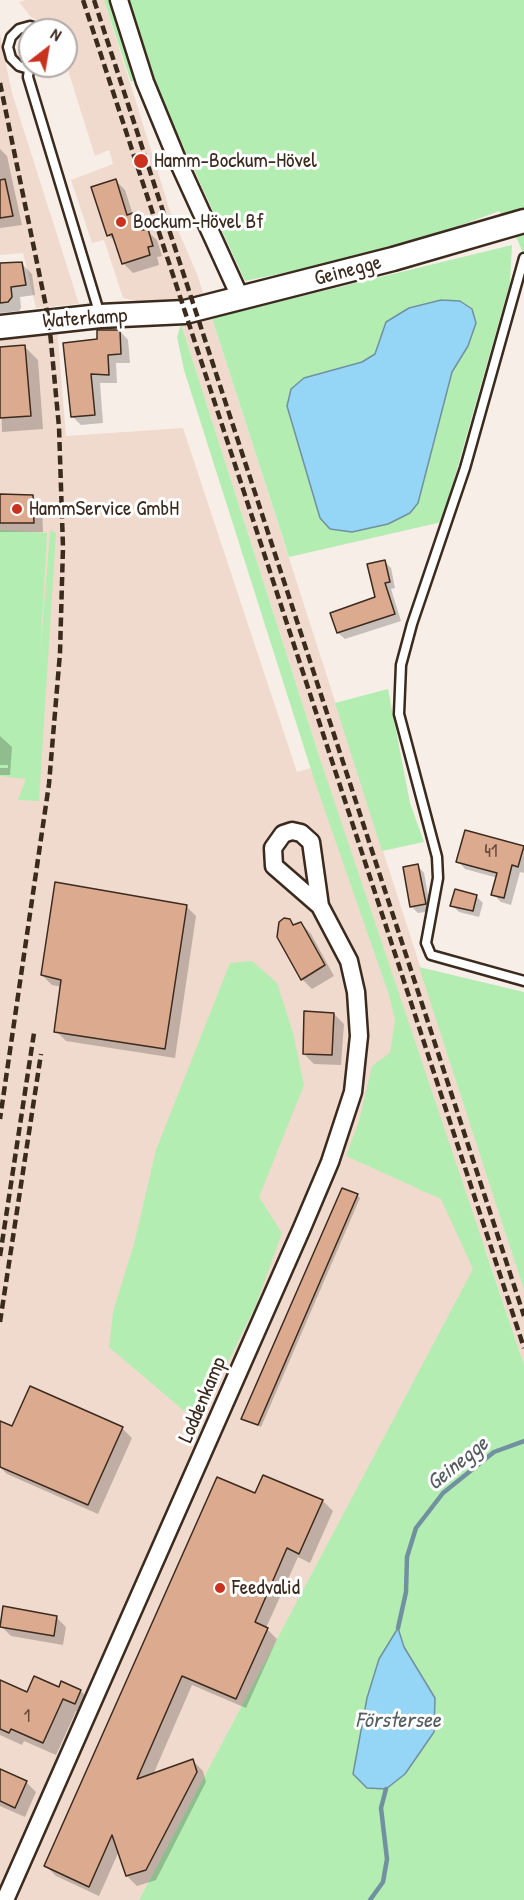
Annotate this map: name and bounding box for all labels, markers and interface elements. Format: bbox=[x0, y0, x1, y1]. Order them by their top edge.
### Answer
north arrow bbox=[18, 18, 78, 78]
text: N bbox=[47, 23, 66, 46]
place label: Hamm-Bockum-Hövel bbox=[154, 148, 317, 174]
marker: Hamm-Bockum-Hövel bbox=[132, 152, 150, 170]
place label: Bockum-Hövel Bf bbox=[133, 209, 264, 235]
marker: Bockum-Hövel Bf bbox=[114, 215, 128, 229]
street label: Geinegge bbox=[312, 250, 384, 292]
street label: Waterkamp bbox=[42, 303, 128, 335]
place label: HammService GmbH bbox=[29, 496, 179, 522]
marker: HammService GmbH bbox=[10, 502, 24, 516]
house number: 41 bbox=[484, 841, 498, 863]
street label: Loddenkamp bbox=[174, 1353, 232, 1447]
water label: Geinegge bbox=[422, 1431, 494, 1497]
place label: Feedvalid bbox=[232, 1575, 300, 1601]
marker: Feedvalid bbox=[213, 1581, 227, 1595]
house number: 1 bbox=[24, 1706, 30, 1728]
water label: Förstersee bbox=[356, 1708, 440, 1734]

